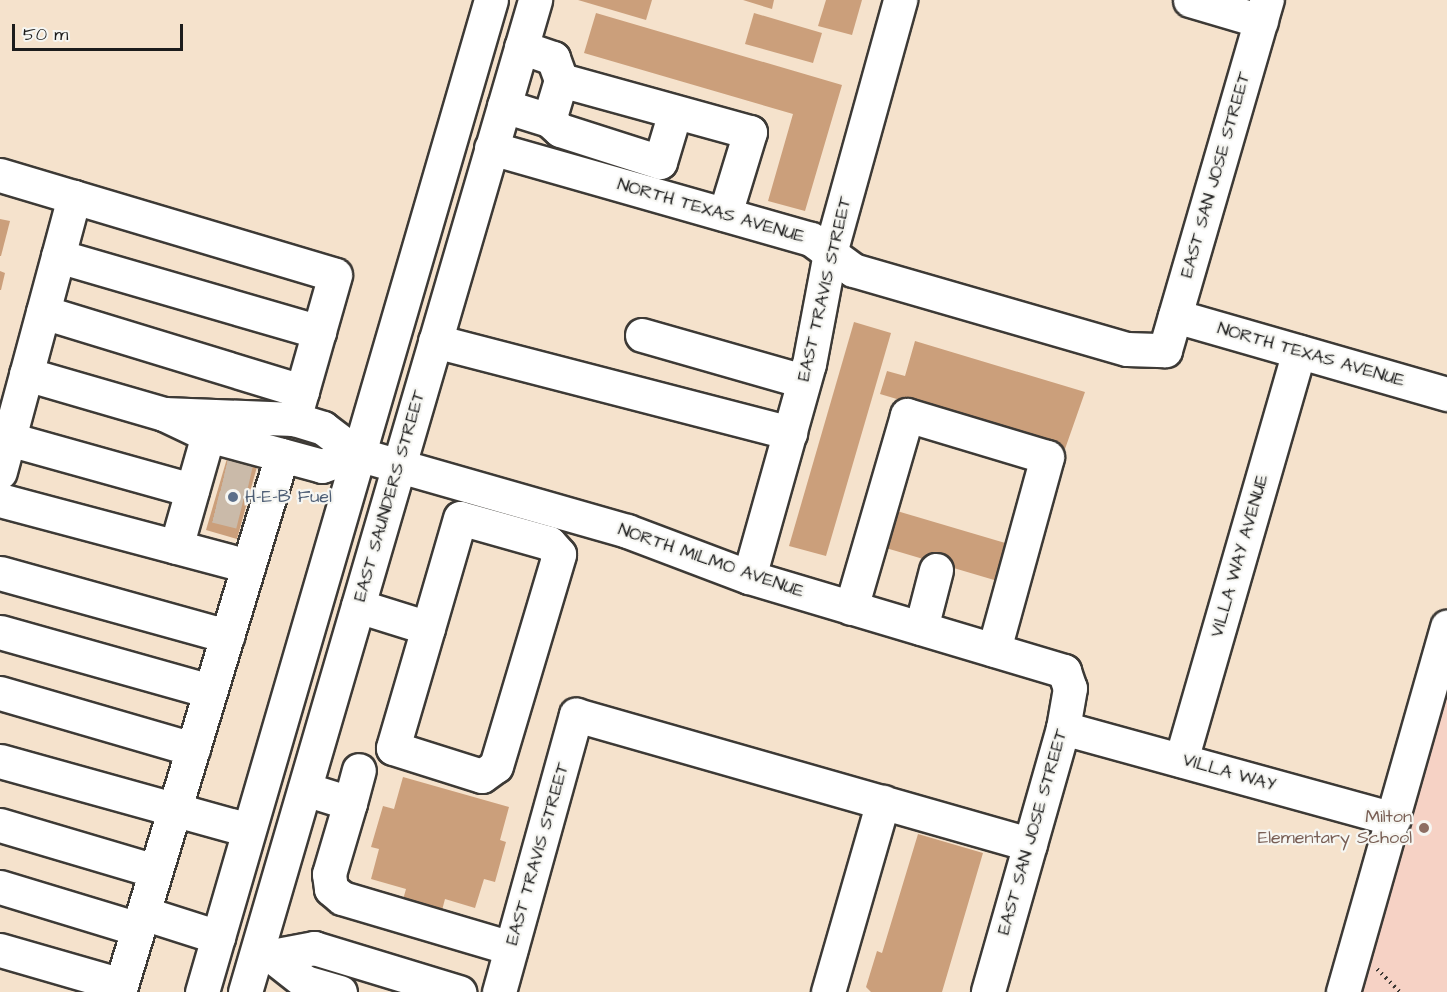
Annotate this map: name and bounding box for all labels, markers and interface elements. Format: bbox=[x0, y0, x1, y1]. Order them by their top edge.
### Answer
scale bar bbox=[15, 12, 186, 50]
text: 50 m bbox=[23, 22, 68, 47]
street label: EAST SAN JOSE STREET bbox=[1176, 70, 1256, 280]
street label: NORTH TEXAS AVENUE bbox=[615, 174, 807, 248]
street label: EAST TRAVIS STREET bbox=[793, 195, 857, 383]
street label: NORTH TEXAS AVENUE bbox=[1215, 318, 1407, 392]
street label: EAST SAUNDERS STREET bbox=[349, 388, 431, 604]
street label: VILLA WAY AVENUE bbox=[1206, 472, 1274, 640]
place label: H-E-B Fuel bbox=[245, 486, 332, 508]
marker: H-E-B Fuel bbox=[226, 490, 240, 504]
street label: NORTH MILMO AVENUE bbox=[615, 519, 807, 603]
street label: EAST SAN JOSE STREET bbox=[993, 727, 1073, 937]
street label: VILLA WAY bbox=[1180, 749, 1278, 797]
street label: EAST TRAVIS STREET bbox=[502, 760, 574, 948]
place label: Milton Elementary School bbox=[1258, 807, 1412, 850]
marker: Milton Elementary School bbox=[1417, 821, 1431, 835]

